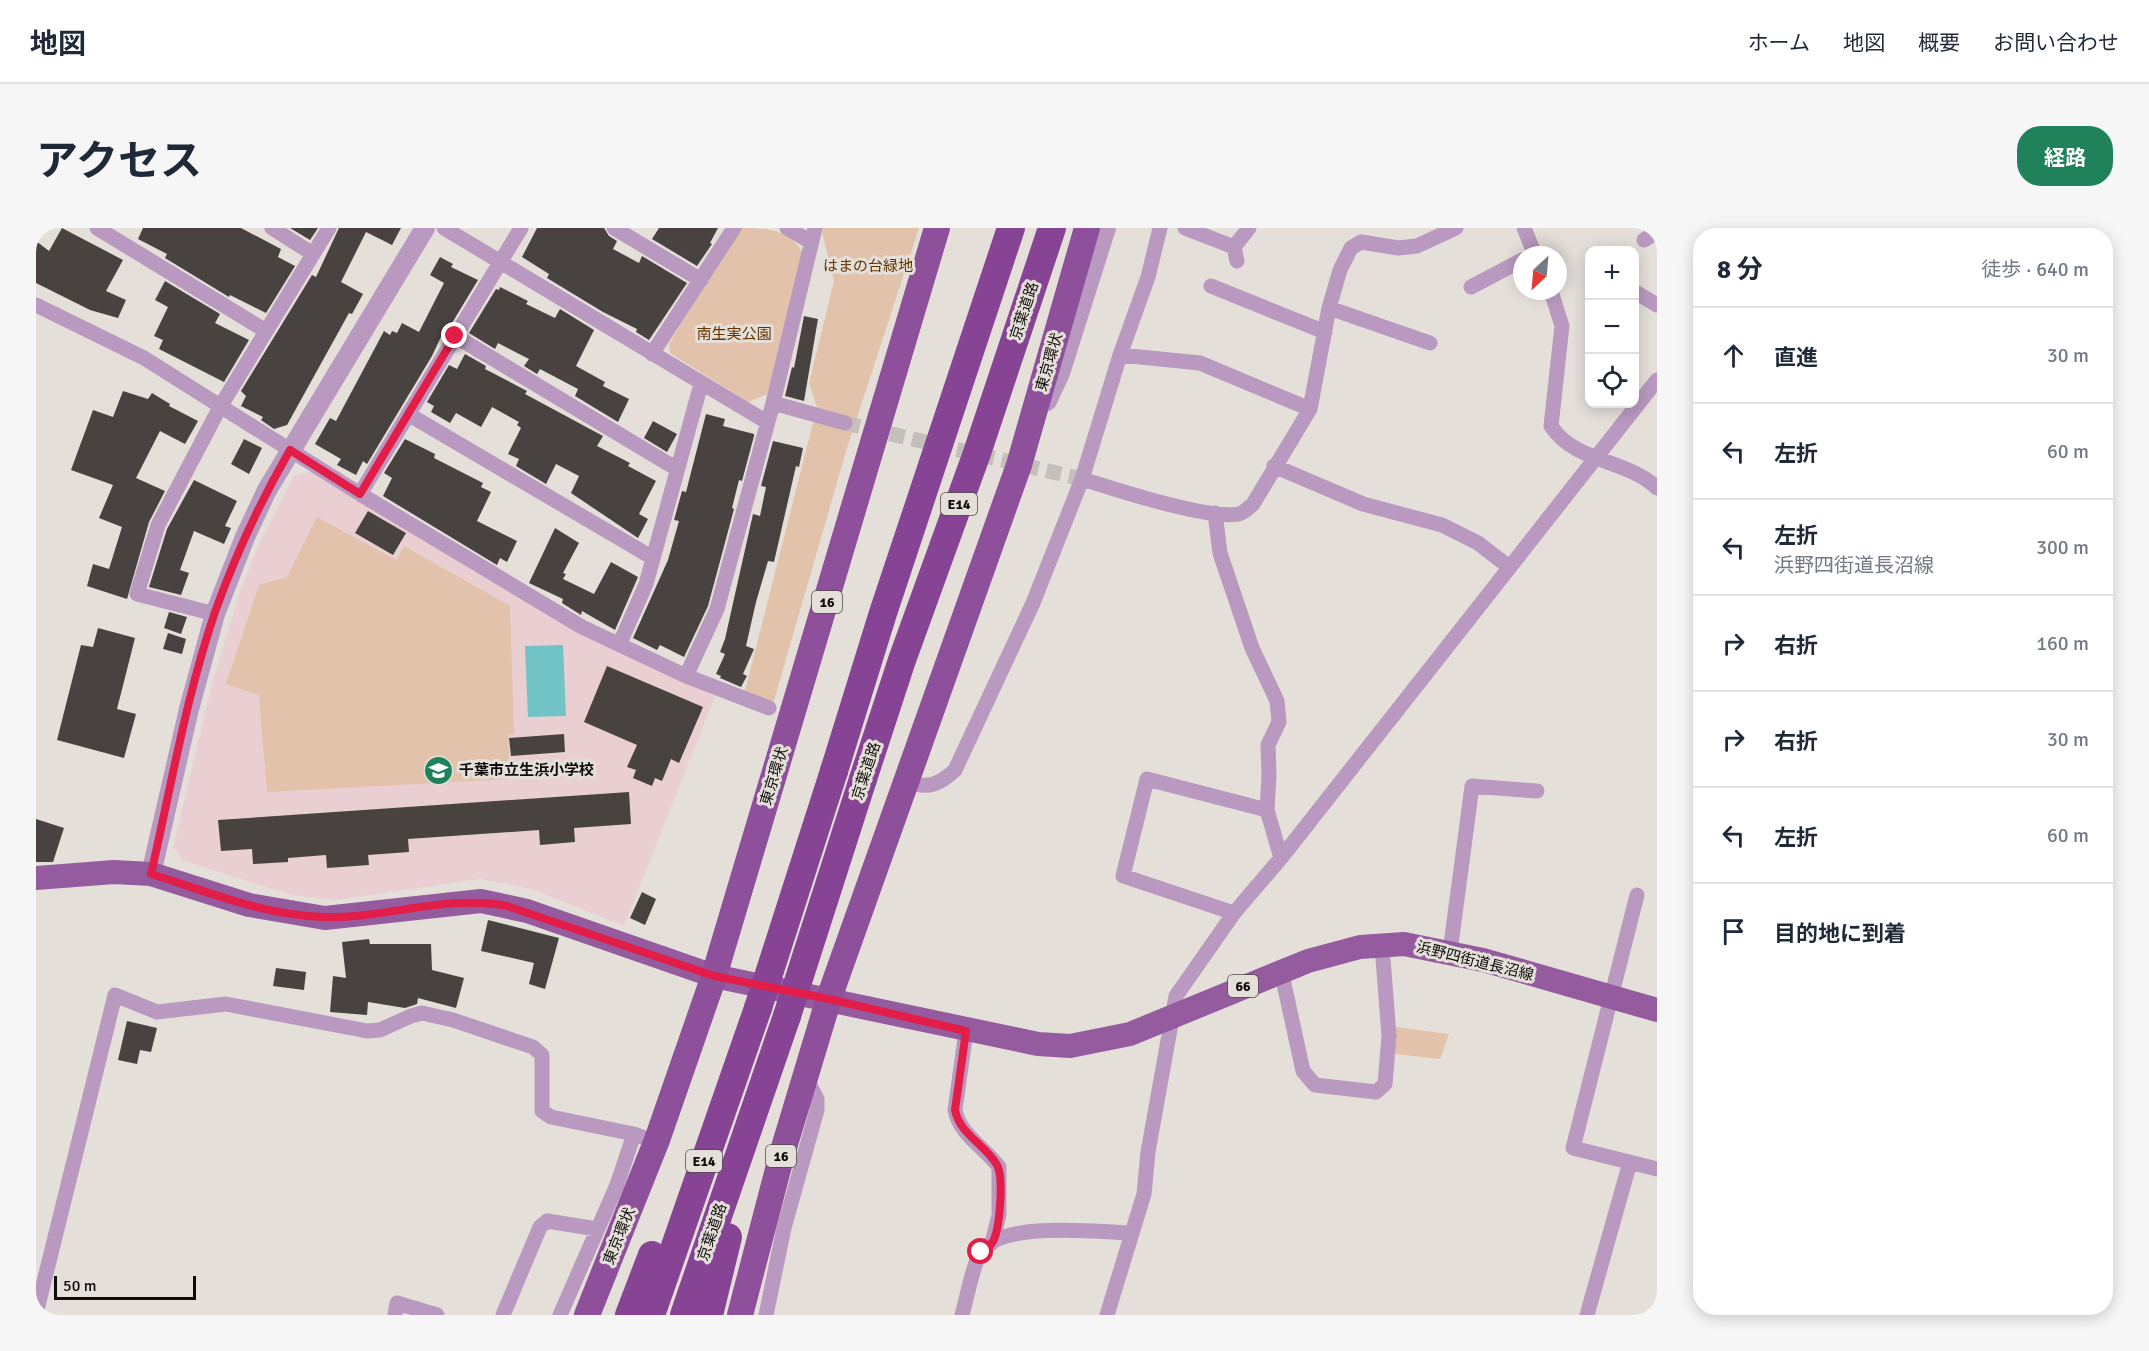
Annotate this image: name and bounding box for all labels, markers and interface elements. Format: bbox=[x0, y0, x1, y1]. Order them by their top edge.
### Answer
text: 地図 bbox=[30, 27, 86, 61]
text: ホーム bbox=[1748, 30, 1810, 56]
text: 地図 bbox=[1843, 30, 1885, 56]
text: 概要 bbox=[1918, 30, 1960, 56]
text: お問い合わせ bbox=[1993, 30, 2119, 56]
button: 経路 bbox=[2017, 126, 2113, 186]
text: アクセス bbox=[36, 136, 202, 187]
north arrow bbox=[1513, 246, 1567, 300]
map controls bbox=[1585, 246, 1639, 408]
button: + bbox=[1585, 246, 1639, 300]
text: 8 分 bbox=[1717, 254, 1763, 286]
park label: はまの台緑地 bbox=[823, 257, 913, 275]
text: 徒歩 · 640 m bbox=[1981, 257, 2089, 282]
street label: 京葉道路 bbox=[1006, 280, 1042, 342]
button: − bbox=[1585, 300, 1639, 354]
route end bbox=[441, 322, 467, 348]
park label: 南生実公園 bbox=[696, 325, 772, 343]
street label: 東京環状 bbox=[1032, 331, 1066, 393]
icon: ahead bbox=[1717, 339, 1750, 372]
text: 30 m bbox=[2047, 343, 2089, 368]
text: 直進 bbox=[1774, 344, 1818, 371]
button: locate bbox=[1585, 354, 1639, 408]
icon: left bbox=[1717, 435, 1750, 468]
text: 60 m bbox=[2047, 439, 2089, 464]
text: 左折 bbox=[1774, 440, 1818, 467]
road number: E14 bbox=[941, 493, 977, 515]
text: 左折 bbox=[1774, 522, 1818, 549]
icon: left bbox=[1717, 531, 1750, 564]
text: 300 m bbox=[2036, 535, 2089, 560]
text: 浜野四街道長沼線 bbox=[1774, 553, 1934, 578]
road number: 16 bbox=[812, 591, 842, 613]
icon: right bbox=[1717, 627, 1750, 660]
text: 160 m bbox=[2036, 631, 2089, 656]
text: 右折 bbox=[1774, 632, 1818, 659]
icon: right bbox=[1717, 723, 1750, 756]
text: 30 m bbox=[2047, 727, 2089, 752]
text: 右折 bbox=[1774, 728, 1818, 755]
street label: 京葉道路 bbox=[848, 740, 884, 802]
street label: 東京環状 bbox=[757, 745, 791, 807]
school or university icon: 千葉市立生浜小学校 bbox=[422, 754, 454, 786]
place label: 千葉市立生浜小学校 bbox=[459, 761, 594, 779]
icon: left bbox=[1717, 819, 1750, 852]
text: 60 m bbox=[2047, 823, 2089, 848]
text: 左折 bbox=[1774, 824, 1818, 851]
icon: arrive bbox=[1717, 915, 1750, 948]
text: 目的地に到着 bbox=[1774, 920, 1906, 947]
street label: 浜野四街道長沼線 bbox=[1415, 938, 1535, 984]
road number: 66 bbox=[1228, 975, 1258, 997]
road number: 16 bbox=[766, 1145, 796, 1167]
road number: E14 bbox=[686, 1150, 722, 1172]
street label: 京葉道路 bbox=[694, 1201, 730, 1263]
street label: 東京環状 bbox=[599, 1205, 639, 1267]
route start bbox=[967, 1238, 993, 1264]
scale bar bbox=[54, 1273, 196, 1300]
text: 50 m bbox=[63, 1276, 97, 1296]

